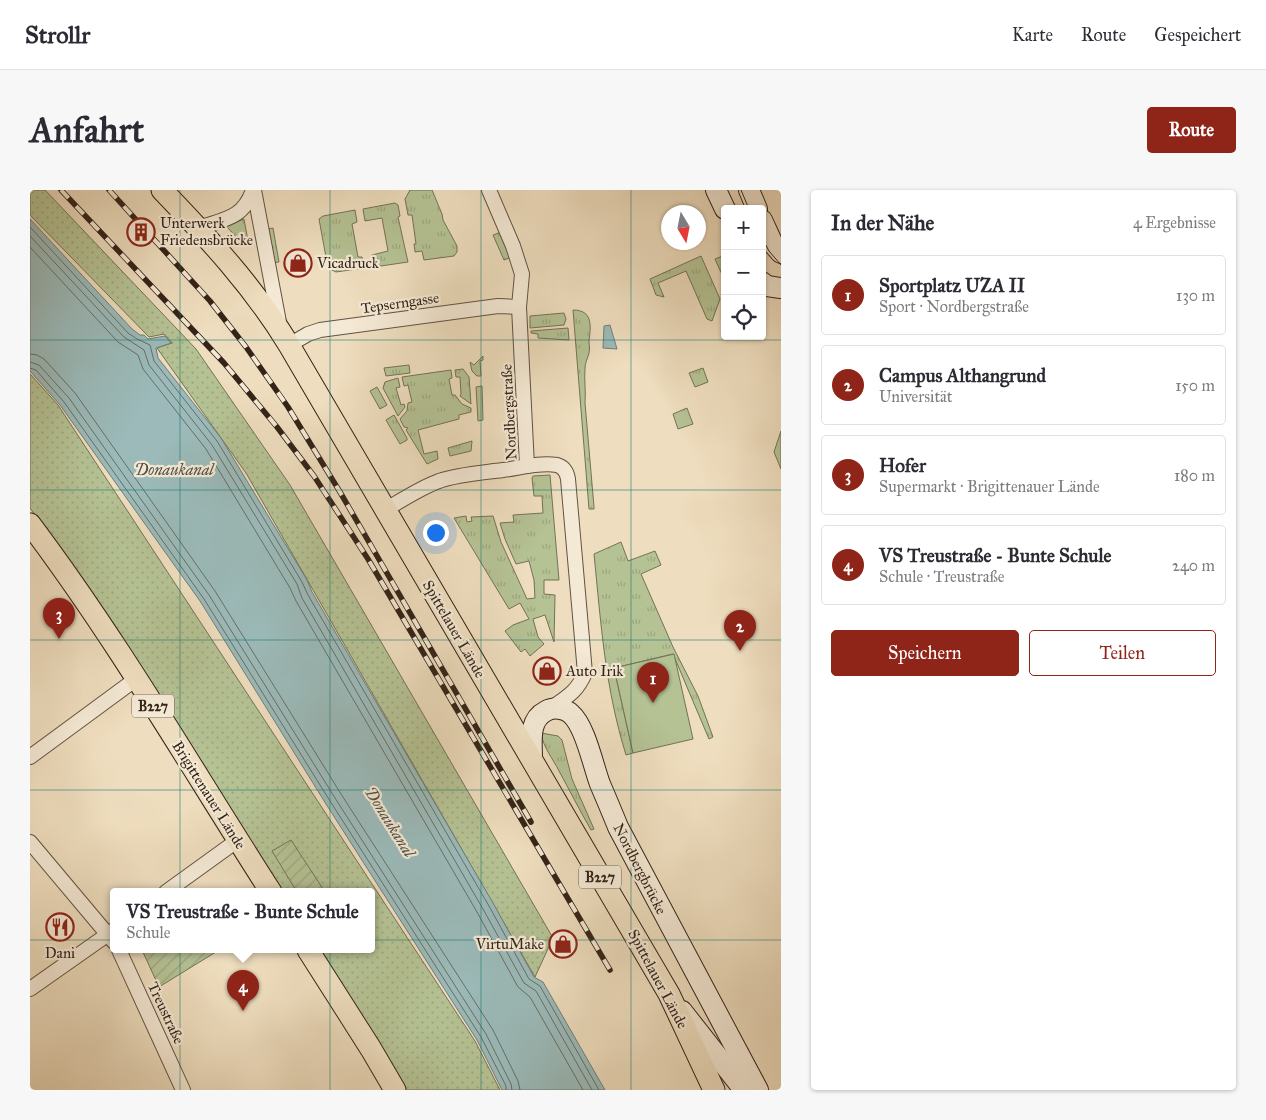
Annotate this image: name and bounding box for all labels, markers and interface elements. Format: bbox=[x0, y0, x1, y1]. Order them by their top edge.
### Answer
text: Strollr bbox=[25, 20, 90, 50]
text: Karte bbox=[1012, 24, 1053, 46]
text: Route bbox=[1081, 24, 1126, 46]
text: Gespeichert bbox=[1154, 24, 1241, 46]
button: Route bbox=[1147, 107, 1236, 153]
text: Anfahrt bbox=[30, 109, 144, 152]
north arrow bbox=[661, 205, 706, 250]
map controls bbox=[721, 205, 766, 340]
button: + bbox=[721, 205, 766, 250]
text: In der Nähe bbox=[831, 210, 934, 236]
text: 4 Ergebnisse bbox=[1133, 213, 1216, 232]
place label: Unterwerk Friedensbrücke bbox=[160, 214, 253, 249]
building icon: Unterwerk Friedensbrücke bbox=[126, 217, 156, 247]
shop icon: Vicadruck bbox=[283, 248, 313, 278]
button: − bbox=[721, 250, 766, 295]
place label: Vicadruck bbox=[316, 254, 379, 272]
text: Sportplatz UZA II bbox=[879, 274, 1025, 297]
text: 1 bbox=[845, 286, 851, 305]
text: 130 m bbox=[1176, 286, 1215, 305]
street label: Tepserngasse bbox=[360, 289, 440, 317]
button: locate bbox=[721, 295, 766, 340]
text: Sport · Nordbergstraße bbox=[879, 297, 1029, 316]
street label: Nordbergstraße bbox=[497, 364, 521, 460]
text: Campus Althangrund bbox=[879, 364, 1046, 387]
text: 2 bbox=[844, 376, 852, 395]
text: 150 m bbox=[1175, 376, 1215, 395]
text: Universität bbox=[879, 387, 953, 406]
text: Hofer bbox=[879, 454, 926, 477]
water label: Donaukanal bbox=[134, 460, 215, 479]
text: 3 bbox=[845, 466, 851, 485]
text: 180 m bbox=[1174, 466, 1215, 485]
text: Supermarkt · Brigittenauer Lände bbox=[879, 477, 1100, 496]
your location bbox=[423, 520, 449, 546]
text: VS Treustraße - Bunte Schule bbox=[879, 544, 1111, 567]
text: 4 bbox=[844, 556, 852, 575]
text: 240 m bbox=[1172, 556, 1215, 575]
text: Schule · Treustraße bbox=[879, 567, 1004, 586]
street label: Spittelauer Lände bbox=[419, 577, 489, 681]
pin: 3 bbox=[43, 598, 75, 639]
pin: 2 bbox=[724, 610, 756, 651]
button: Speichern bbox=[831, 630, 1019, 676]
button: Teilen bbox=[1029, 630, 1216, 676]
shop icon: Auto Irik bbox=[532, 656, 562, 686]
place label: Auto Irik bbox=[565, 662, 623, 680]
pin: 1 bbox=[637, 662, 669, 703]
road number: B227 bbox=[132, 694, 174, 718]
street label: Brigittenauer Lände bbox=[168, 737, 250, 853]
water label: Donaukanal bbox=[361, 783, 420, 862]
street label: Nordbergbrücke bbox=[609, 821, 671, 917]
road number: B227 bbox=[579, 866, 621, 889]
popup bbox=[110, 888, 375, 953]
text: VS Treustraße - Bunte Schule bbox=[126, 900, 359, 923]
restaurant icon: Dani bbox=[45, 912, 75, 942]
text: Schule bbox=[126, 923, 170, 942]
street label: Spittelauer Lände bbox=[624, 926, 692, 1032]
shop icon: VirtuMake bbox=[548, 929, 578, 959]
place label: VirtuMake bbox=[475, 935, 544, 953]
place label: Dani bbox=[45, 944, 75, 962]
pin: 4 bbox=[227, 970, 259, 1011]
street label: Treustraße bbox=[144, 979, 188, 1047]

